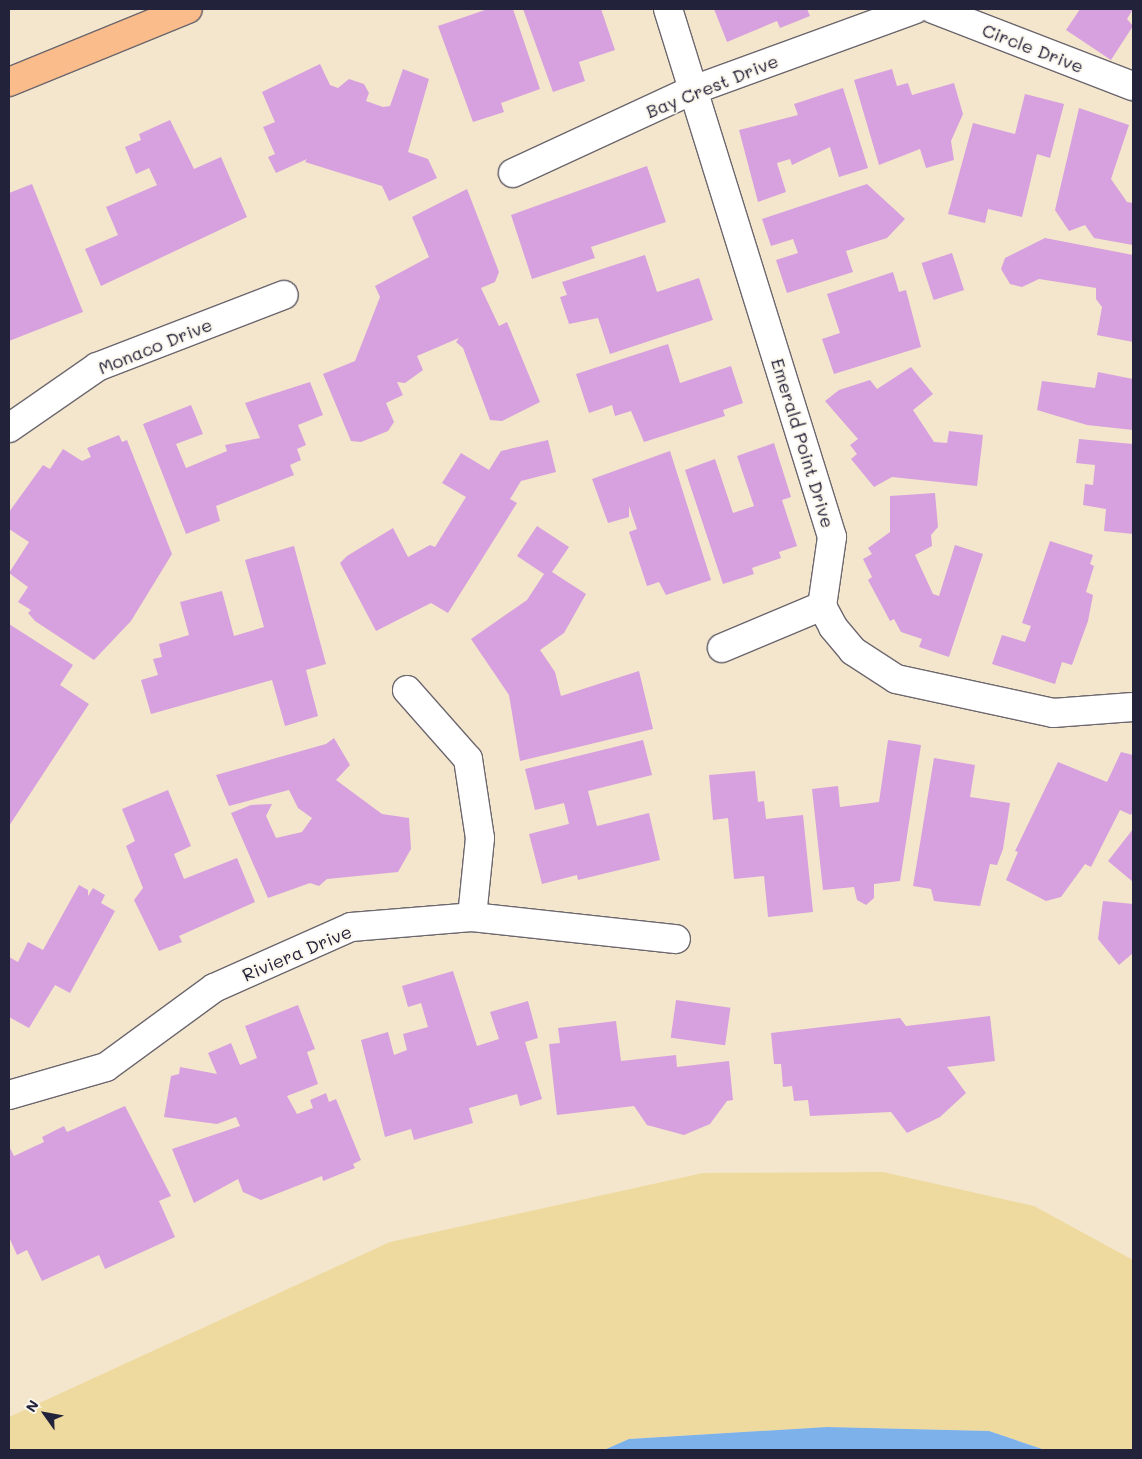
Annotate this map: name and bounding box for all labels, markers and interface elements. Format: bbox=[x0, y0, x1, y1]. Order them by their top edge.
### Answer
street label: Circle Drive bbox=[979, 19, 1087, 77]
street label: Bay Crest Drive bbox=[643, 50, 781, 122]
street label: Monaco Drive bbox=[95, 313, 215, 379]
street label: Emerald Point Drive bbox=[767, 356, 839, 530]
street label: Riviera Drive bbox=[239, 920, 355, 986]
north arrow bbox=[20, 1389, 70, 1439]
text: N bbox=[21, 1396, 43, 1415]

